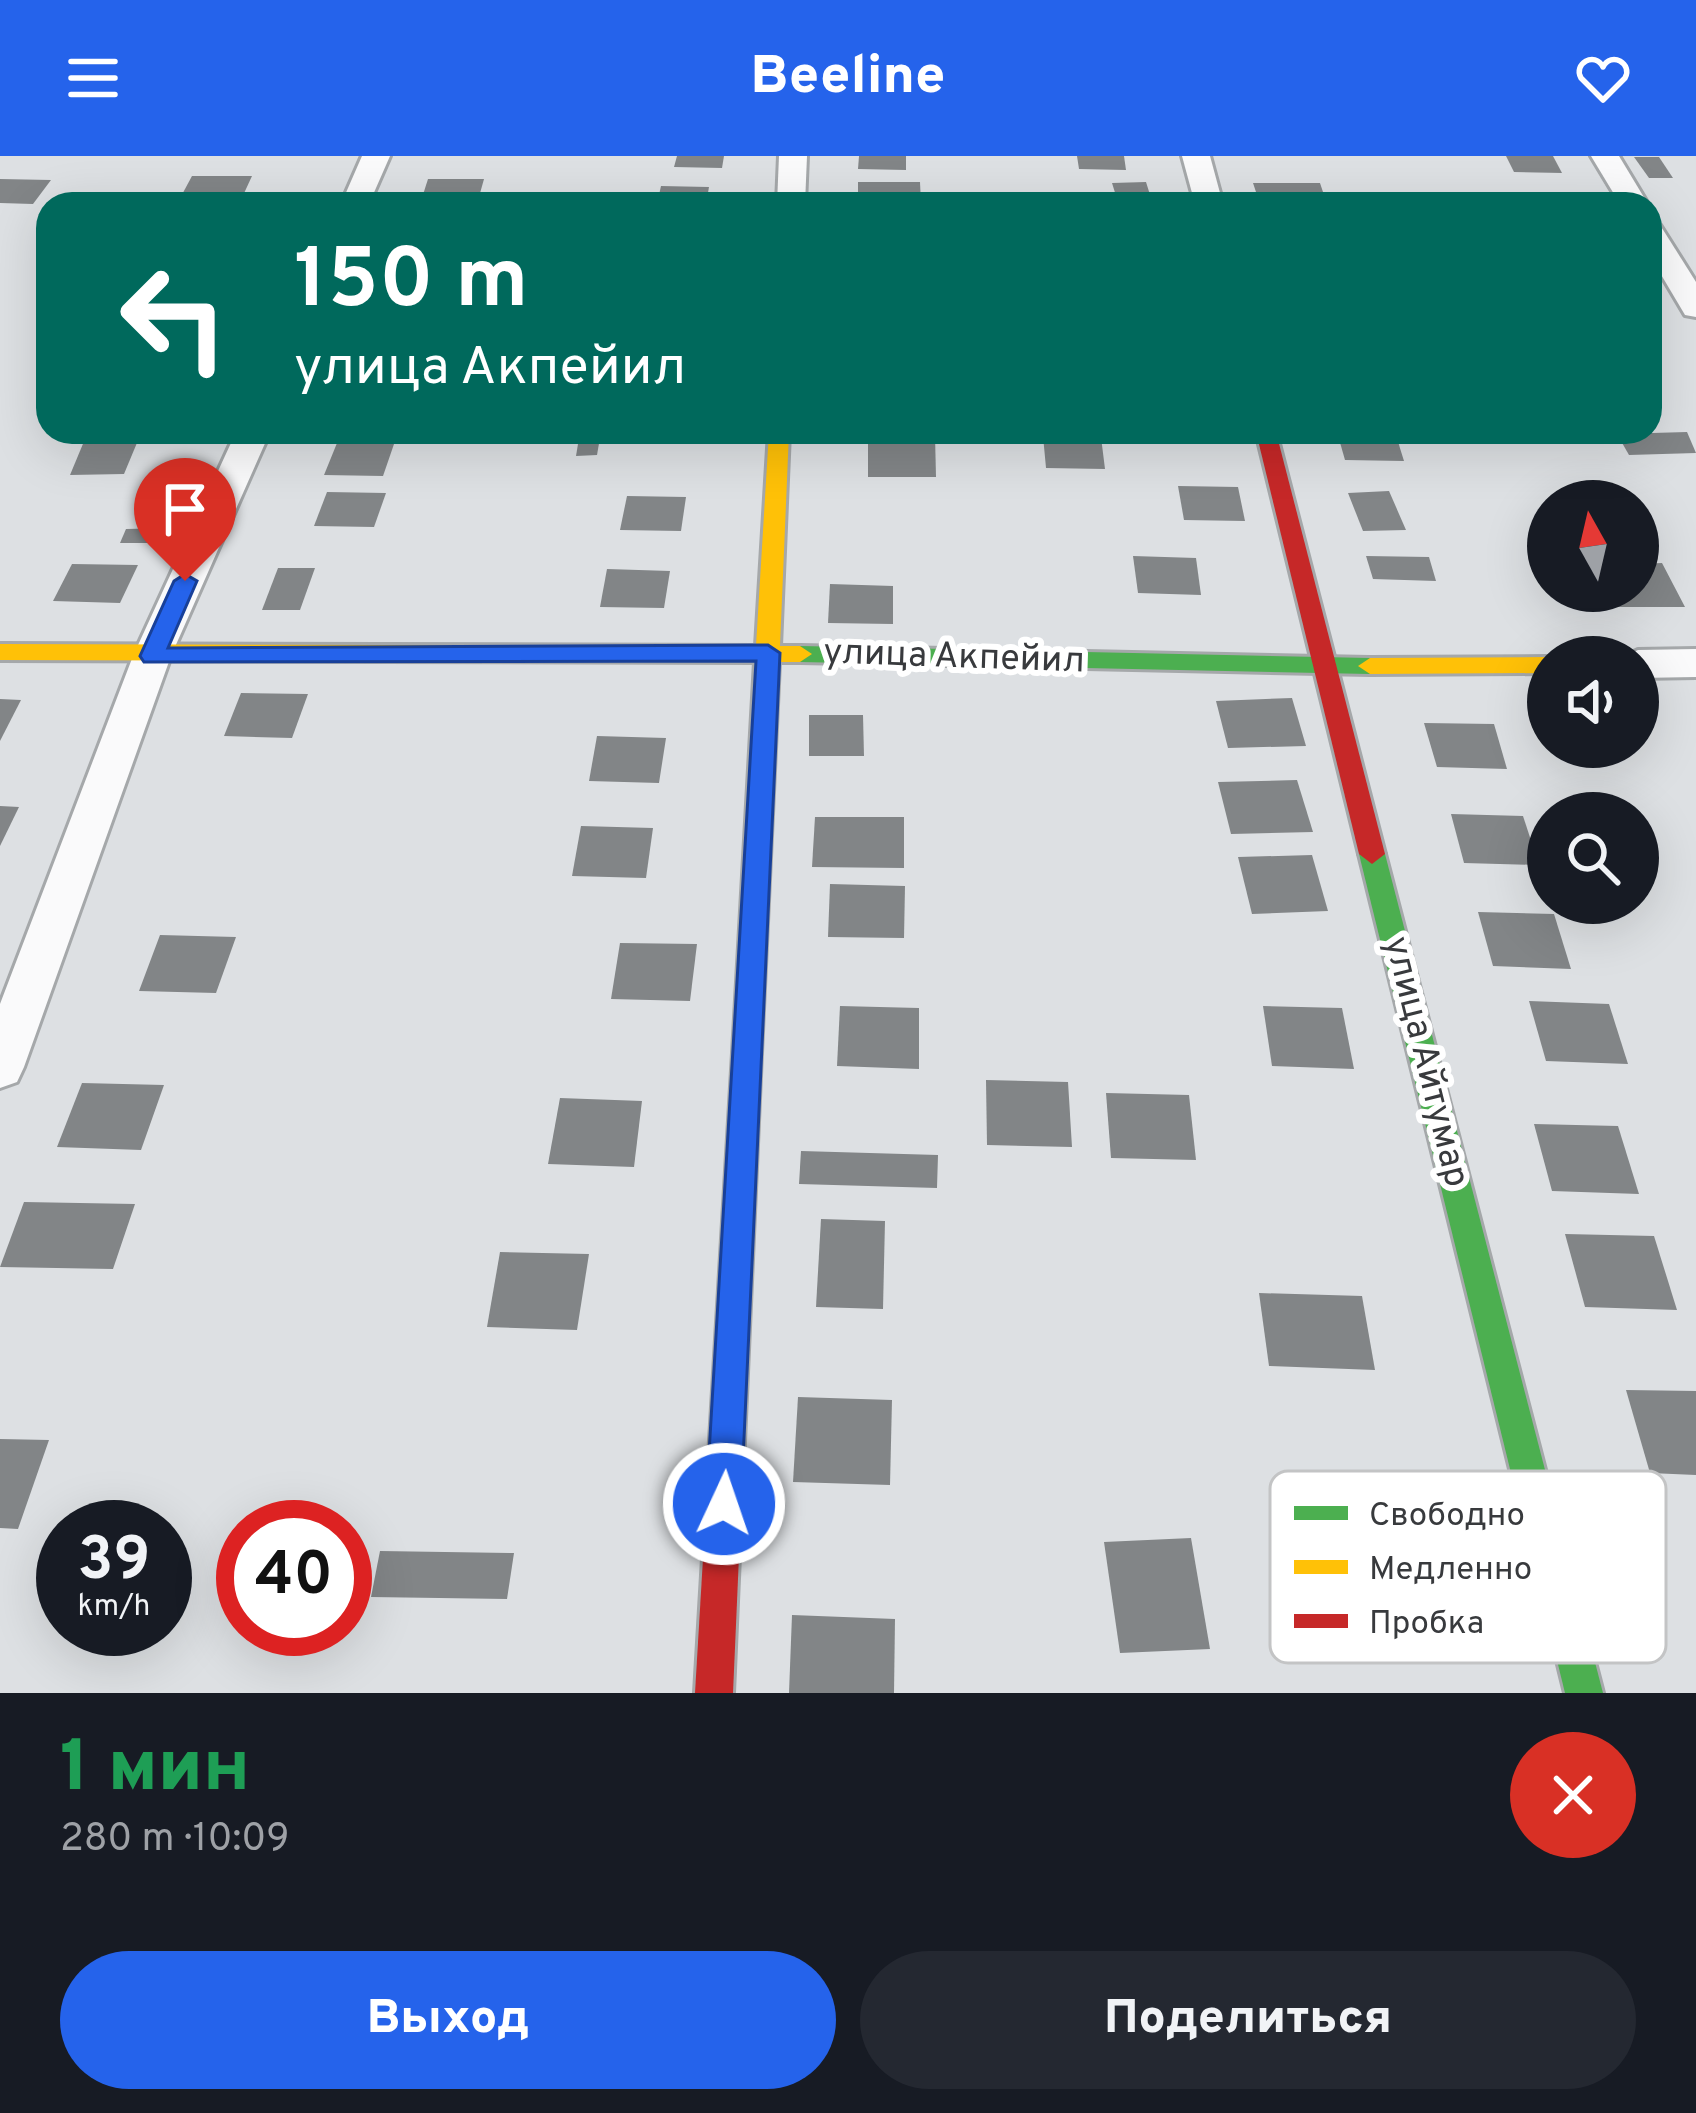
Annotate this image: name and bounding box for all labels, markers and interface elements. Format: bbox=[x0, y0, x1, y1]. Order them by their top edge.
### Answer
text: Beeline bbox=[750, 44, 946, 113]
icon: menu bbox=[60, 45, 126, 111]
icon: heart bbox=[1570, 45, 1636, 111]
text: 150 m bbox=[294, 231, 529, 337]
icon: left bbox=[96, 240, 252, 396]
text: улица Акпейил bbox=[294, 335, 686, 404]
pin bbox=[134, 458, 236, 581]
icon: arrive bbox=[152, 476, 218, 542]
north arrow bbox=[1527, 480, 1659, 612]
map controls bbox=[1527, 480, 1659, 924]
street label: улица Акпейил bbox=[823, 630, 1085, 686]
button: sound bbox=[1527, 636, 1659, 768]
button: search bbox=[1527, 792, 1659, 924]
street label: улица Айтумар bbox=[1372, 932, 1478, 1192]
position arrow bbox=[661, 1441, 787, 1567]
legend bbox=[1270, 1471, 1666, 1663]
text: Свободно bbox=[1369, 1496, 1525, 1538]
speed limit sign: 40 bbox=[216, 1500, 372, 1656]
text: 39 bbox=[78, 1525, 150, 1601]
text: Медленно bbox=[1369, 1550, 1532, 1592]
text: km/h bbox=[78, 1589, 150, 1626]
text: Пробка bbox=[1369, 1604, 1484, 1646]
text: 1 мин bbox=[60, 1725, 250, 1817]
button: close bbox=[1510, 1732, 1636, 1858]
text: 280 m · 10:09 bbox=[60, 1816, 290, 1865]
button: Выход bbox=[60, 1951, 836, 2089]
button: Поделиться bbox=[860, 1951, 1636, 2089]

